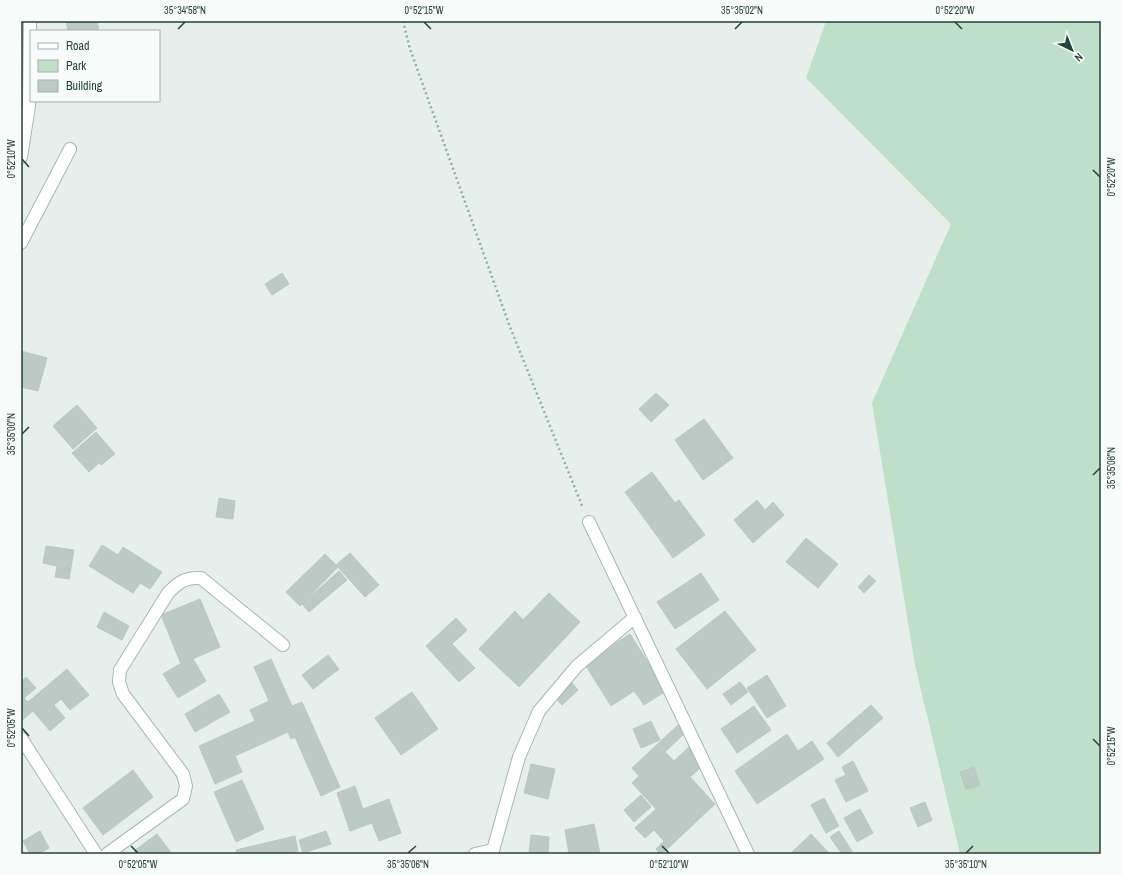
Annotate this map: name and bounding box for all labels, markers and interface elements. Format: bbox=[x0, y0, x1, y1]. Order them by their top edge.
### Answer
text: 35°34'58"N bbox=[164, 4, 206, 17]
text: 0°52'15"W bbox=[404, 4, 444, 17]
text: 35°35'02"N bbox=[721, 4, 763, 17]
text: 0°52'20"W bbox=[935, 4, 975, 17]
legend bbox=[30, 30, 160, 102]
north arrow bbox=[1052, 30, 1092, 70]
text: Road bbox=[66, 38, 90, 54]
text: N bbox=[1072, 50, 1086, 65]
text: Park bbox=[66, 58, 86, 74]
text: Building bbox=[66, 78, 103, 94]
text: 0°52'10"W bbox=[5, 139, 18, 179]
text: 0°52'20"W bbox=[1105, 157, 1118, 197]
text: 35°35'00"N bbox=[5, 413, 18, 455]
text: 35°35'08"N bbox=[1105, 447, 1118, 489]
text: 0°52'05"W bbox=[5, 708, 18, 748]
text: 0°52'15"W bbox=[1105, 726, 1118, 766]
text: 0°52'05"W bbox=[118, 858, 158, 871]
text: 35°35'06"N bbox=[387, 858, 429, 871]
text: 0°52'10"W bbox=[649, 858, 689, 871]
text: 35°35'10"N bbox=[945, 858, 987, 871]

